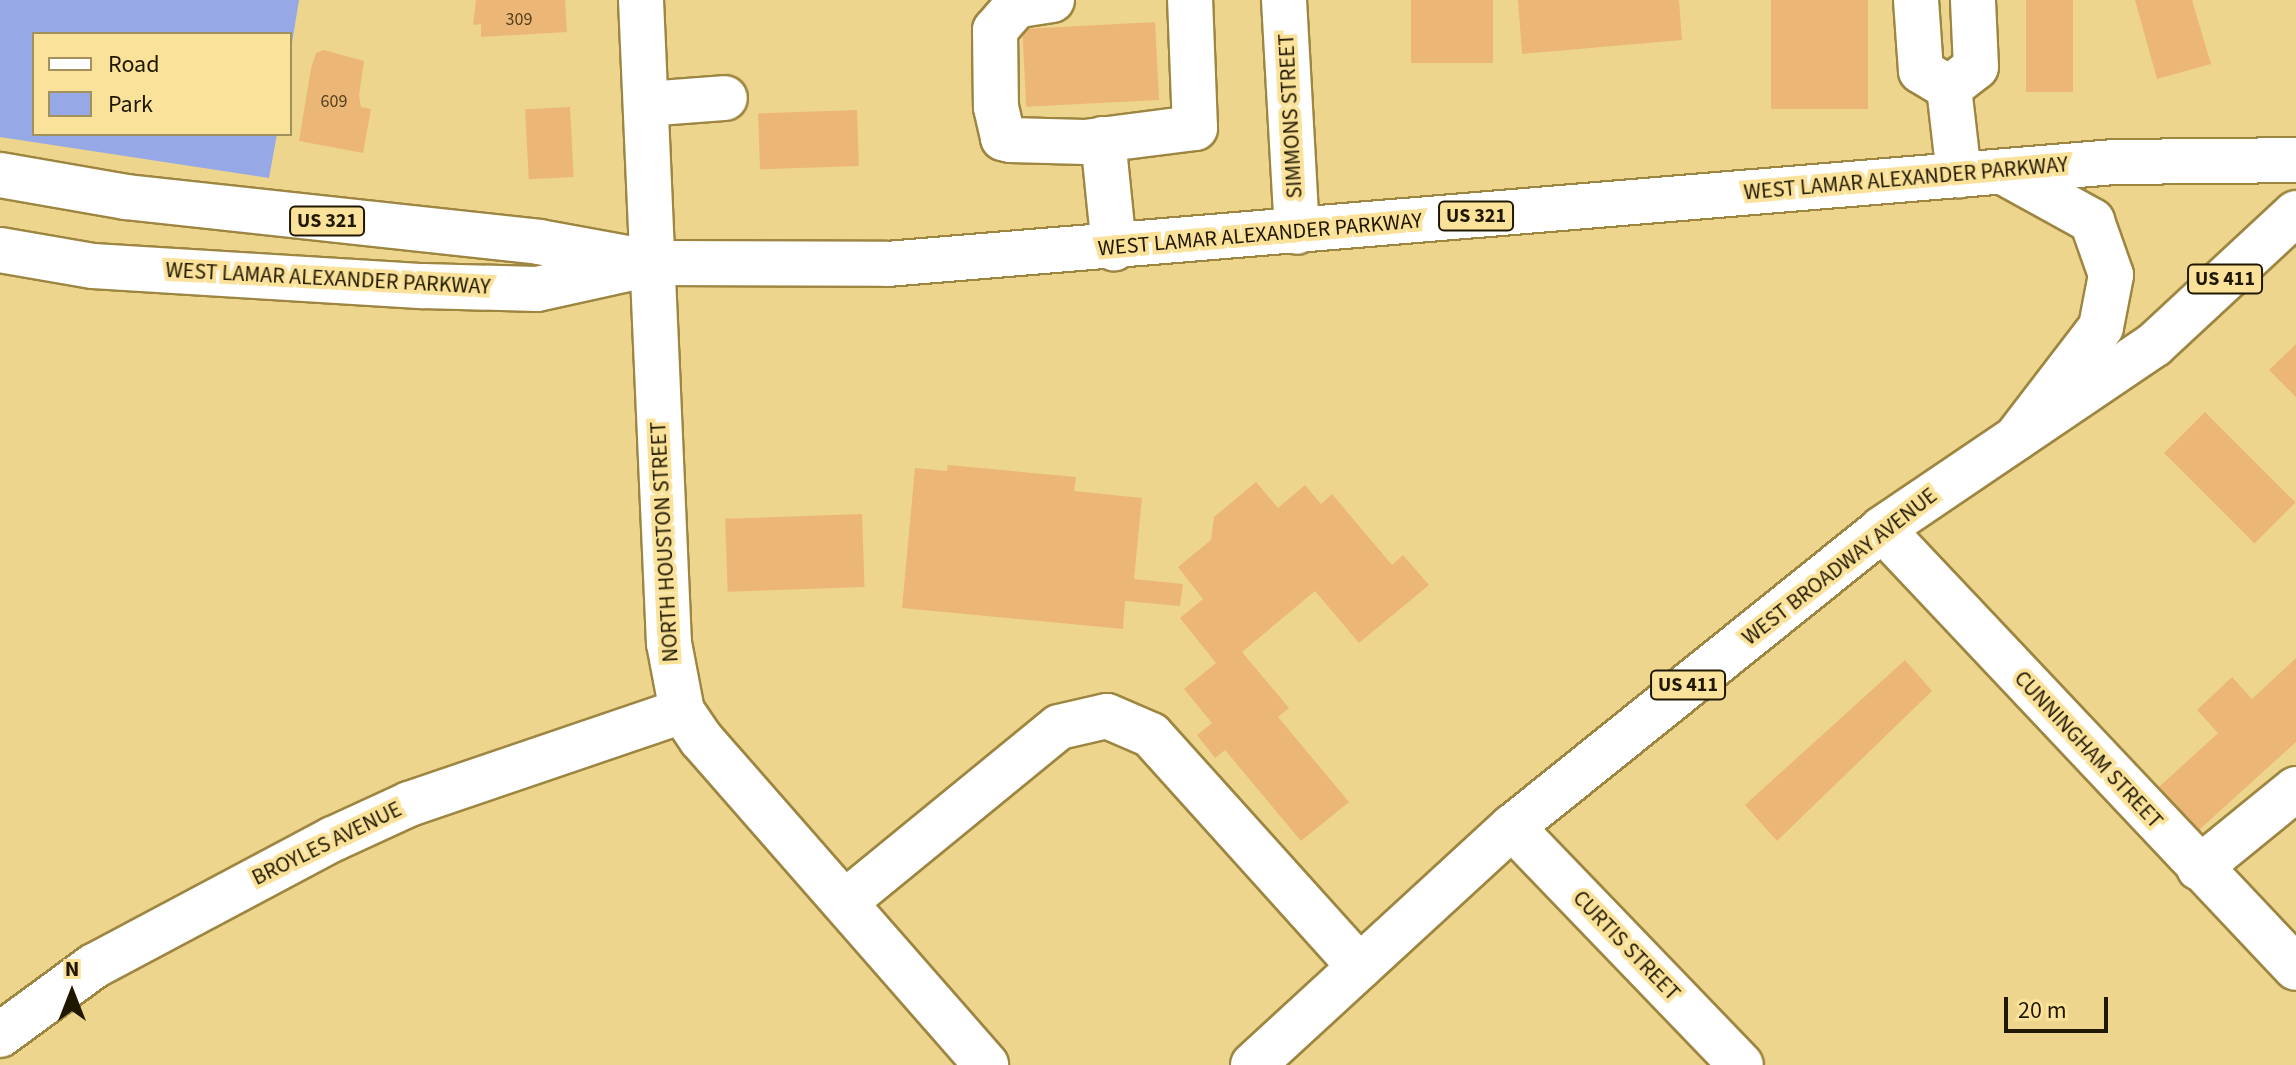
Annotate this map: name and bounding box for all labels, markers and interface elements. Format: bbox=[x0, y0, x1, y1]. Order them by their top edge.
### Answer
house number: 309 bbox=[506, 9, 532, 31]
legend bbox=[32, 32, 292, 136]
street label: SIMMONS STREET bbox=[1273, 33, 1309, 199]
text: Road bbox=[108, 47, 160, 82]
text: Park bbox=[108, 87, 153, 122]
house number: 609 bbox=[321, 91, 347, 113]
street label: WEST LAMAR ALEXANDER PARKWAY bbox=[1743, 152, 2069, 206]
road number: US 321 bbox=[1438, 200, 1514, 232]
road number: US 321 bbox=[289, 205, 365, 237]
street label: WEST LAMAR ALEXANDER PARKWAY bbox=[1097, 208, 1423, 262]
street label: WEST LAMAR ALEXANDER PARKWAY bbox=[165, 257, 491, 301]
road number: US 411 bbox=[2187, 263, 2263, 295]
street label: NORTH HOUSTON STREET bbox=[646, 421, 684, 663]
street label: WEST BROADWAY AVENUE bbox=[1737, 483, 1943, 651]
street label: CUNNINGHAM STREET bbox=[2008, 666, 2168, 834]
road number: US 411 bbox=[1650, 669, 1726, 701]
street label: BROYLES AVENUE bbox=[248, 796, 406, 892]
street label: CURTIS STREET bbox=[1567, 885, 1685, 1007]
north arrow bbox=[32, 953, 112, 1033]
text: N bbox=[65, 953, 79, 985]
scale bar bbox=[2008, 981, 2112, 1031]
text: 20 m bbox=[2018, 993, 2067, 1028]

